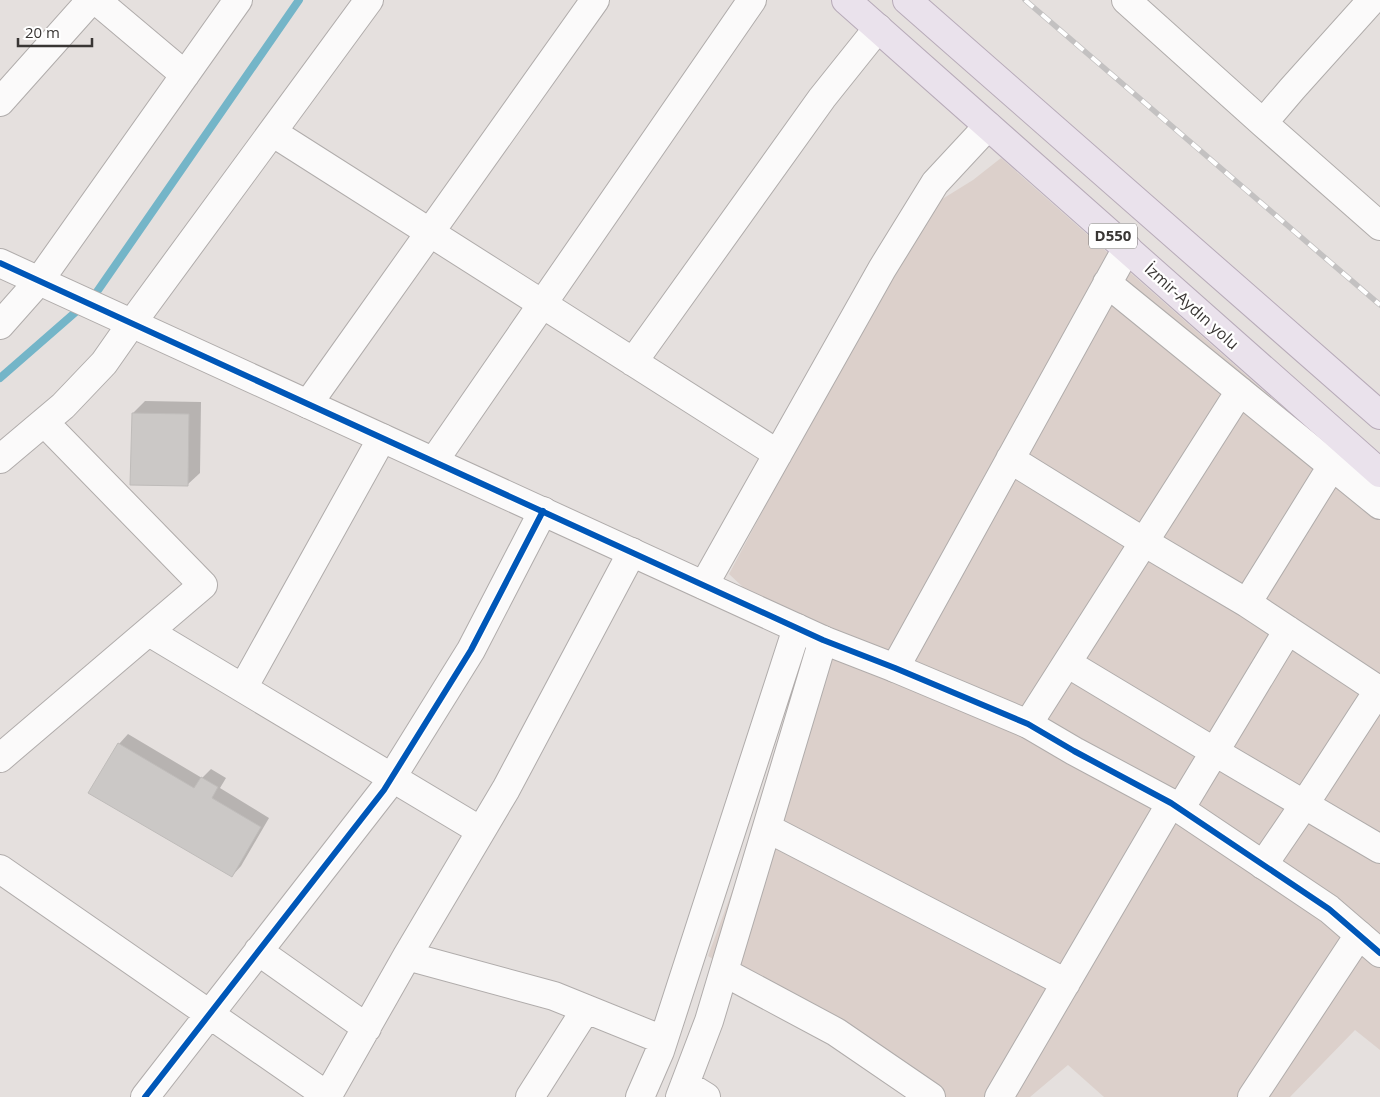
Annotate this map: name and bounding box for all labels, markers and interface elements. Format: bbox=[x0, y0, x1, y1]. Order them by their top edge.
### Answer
scale bar bbox=[18, 15, 91, 47]
text: 20 m bbox=[25, 22, 60, 42]
road number: D550 bbox=[1089, 224, 1137, 248]
street label: İzmir-Aydın yolu bbox=[1140, 258, 1244, 354]

